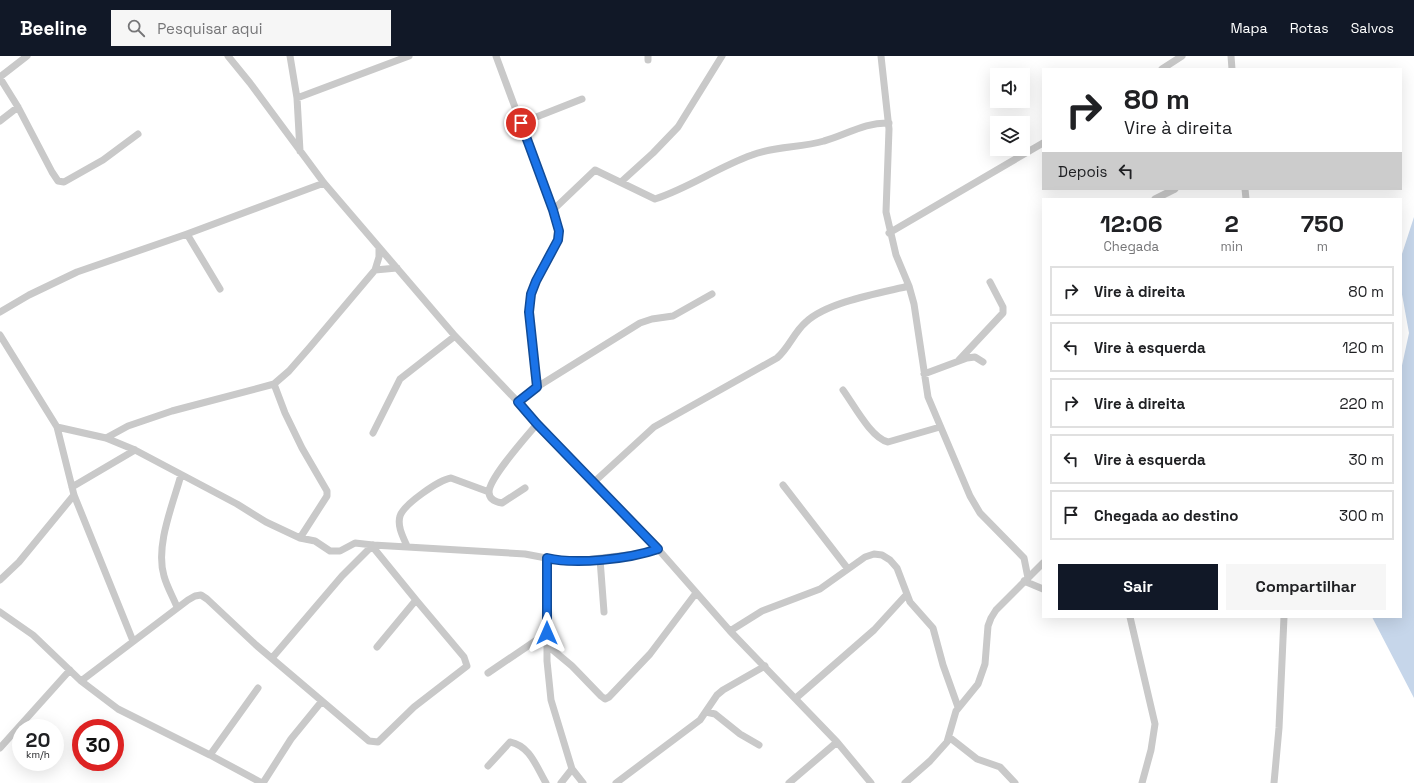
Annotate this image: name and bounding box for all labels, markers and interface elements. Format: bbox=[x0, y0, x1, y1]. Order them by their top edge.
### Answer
search box bbox=[111, 10, 391, 46]
text: Beeline bbox=[20, 16, 87, 41]
icon: search bbox=[125, 17, 147, 39]
text: Pesquisar aqui bbox=[157, 19, 262, 38]
text: Mapa bbox=[1230, 19, 1268, 37]
text: Rotas bbox=[1290, 19, 1329, 37]
text: Salvos bbox=[1351, 19, 1394, 37]
map controls bbox=[990, 68, 1030, 156]
button: sound bbox=[990, 68, 1030, 108]
text: 80 m bbox=[1124, 81, 1190, 117]
icon: right bbox=[1058, 84, 1110, 136]
pin bbox=[504, 106, 538, 140]
icon: arrive bbox=[510, 112, 532, 134]
button: layers bbox=[990, 116, 1030, 156]
text: Vire à direita bbox=[1124, 116, 1232, 139]
icon: left bbox=[1115, 160, 1137, 182]
text: Depois bbox=[1058, 162, 1107, 181]
text: 12:06 bbox=[1100, 208, 1163, 239]
text: 2 bbox=[1225, 208, 1239, 239]
text: 750 bbox=[1301, 208, 1344, 239]
text: Chegada bbox=[1104, 238, 1159, 255]
text: min bbox=[1221, 238, 1243, 255]
text: m bbox=[1317, 238, 1328, 255]
icon: right bbox=[1060, 280, 1082, 302]
text: Vire à direita bbox=[1094, 282, 1185, 301]
text: 80 m bbox=[1348, 282, 1384, 301]
icon: left bbox=[1060, 336, 1082, 358]
text: Vire à esquerda bbox=[1094, 338, 1206, 357]
text: 120 m bbox=[1342, 338, 1384, 357]
icon: right bbox=[1060, 392, 1082, 414]
text: Vire à direita bbox=[1094, 394, 1185, 413]
text: 220 m bbox=[1340, 394, 1384, 413]
icon: left bbox=[1060, 448, 1082, 470]
text: Vire à esquerda bbox=[1094, 450, 1206, 469]
text: 30 m bbox=[1349, 450, 1384, 469]
icon: arrive bbox=[1060, 504, 1082, 526]
text: Chegada ao destino bbox=[1094, 506, 1238, 525]
text: 300 m bbox=[1339, 506, 1384, 525]
button: Sair bbox=[1058, 564, 1218, 610]
button: Compartilhar bbox=[1226, 564, 1386, 610]
position arrow bbox=[526, 612, 568, 654]
speed limit sign: 30 bbox=[72, 719, 124, 771]
text: 20 bbox=[26, 727, 50, 753]
text: km/h bbox=[26, 748, 50, 761]

